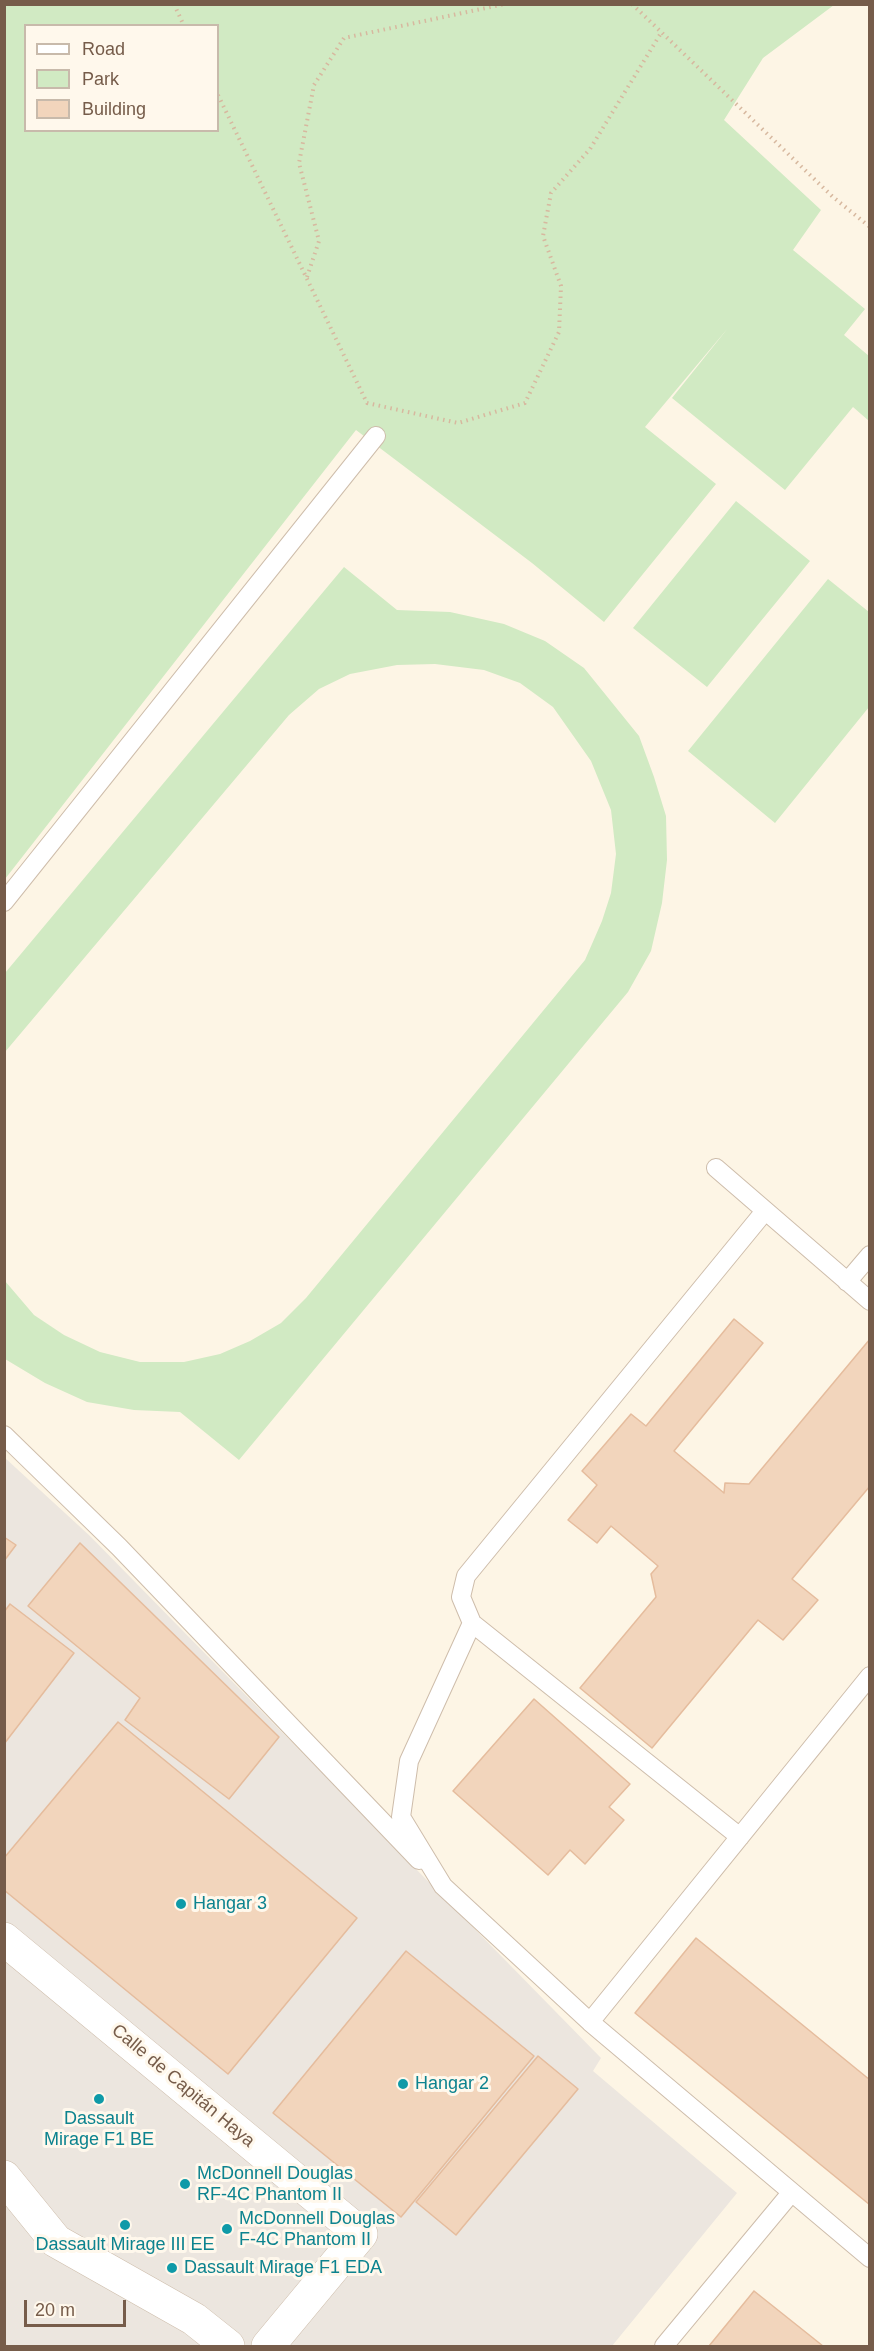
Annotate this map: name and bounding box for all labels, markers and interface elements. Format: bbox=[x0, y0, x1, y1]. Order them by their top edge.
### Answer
legend bbox=[24, 24, 219, 132]
text: Road bbox=[82, 39, 125, 59]
text: Park bbox=[82, 69, 119, 89]
text: Building bbox=[82, 99, 146, 119]
place label: Hangar 3 bbox=[193, 1893, 267, 1915]
marker: Hangar 3 bbox=[174, 1897, 188, 1911]
street label: Calle de Capitán Haya bbox=[107, 2020, 259, 2152]
place label: Hangar 2 bbox=[415, 2073, 489, 2095]
marker: Hangar 2 bbox=[396, 2077, 410, 2091]
marker: Dassault Mirage F1 BE bbox=[92, 2092, 106, 2106]
place label: Dassault Mirage F1 BE bbox=[44, 2108, 154, 2150]
place label: McDonnell Douglas RF-4C Phantom II bbox=[197, 2163, 353, 2206]
marker: McDonnell Douglas RF-4C Phantom II bbox=[178, 2177, 192, 2191]
place label: McDonnell Douglas F-4C Phantom II bbox=[239, 2208, 395, 2250]
marker: Dassault Mirage III EE bbox=[118, 2218, 132, 2232]
marker: McDonnell Douglas F-4C Phantom II bbox=[220, 2222, 234, 2236]
place label: Dassault Mirage III EE bbox=[35, 2234, 215, 2256]
place label: Dassault Mirage F1 EDA bbox=[184, 2257, 382, 2279]
marker: Dassault Mirage F1 EDA bbox=[165, 2261, 179, 2275]
scale bar bbox=[27, 2288, 129, 2326]
text: 20 m bbox=[35, 2300, 75, 2320]

